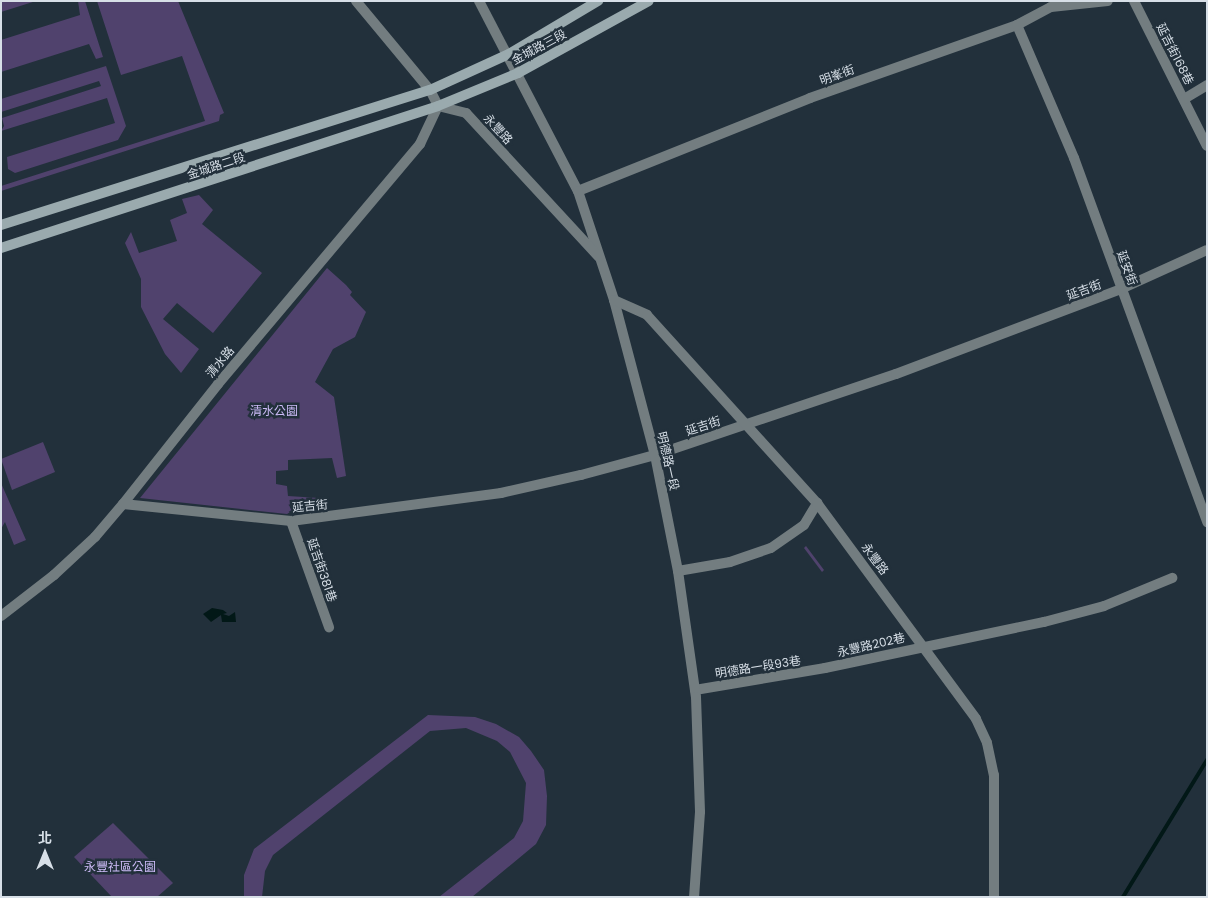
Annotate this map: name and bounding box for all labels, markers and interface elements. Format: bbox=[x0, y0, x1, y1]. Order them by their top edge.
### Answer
street label: 延吉街168巷 bbox=[1153, 21, 1197, 87]
street label: 金城路三段 bbox=[509, 27, 569, 67]
street label: 明峯街 bbox=[818, 62, 856, 88]
street label: 永豐路 bbox=[480, 111, 516, 147]
street label: 金城路二段 bbox=[185, 150, 247, 182]
street label: 延安街 bbox=[1114, 249, 1140, 287]
street label: 延吉街 bbox=[1065, 277, 1103, 303]
street label: 清水路 bbox=[203, 344, 237, 380]
park label: 清水公園 bbox=[250, 404, 298, 418]
street label: 延吉街 bbox=[684, 414, 722, 438]
street label: 明德路一段 bbox=[654, 430, 682, 492]
street label: 延吉街 bbox=[291, 497, 329, 515]
street label: 延吉街381巷 bbox=[304, 536, 340, 604]
street label: 永豐路 bbox=[858, 540, 892, 578]
street label: 永豐路202巷 bbox=[836, 630, 906, 660]
street label: 明德路一段93巷 bbox=[714, 653, 802, 681]
north arrow bbox=[20, 828, 70, 878]
text: 北 bbox=[38, 828, 52, 848]
park label: 永豐社區公園 bbox=[84, 860, 156, 874]

